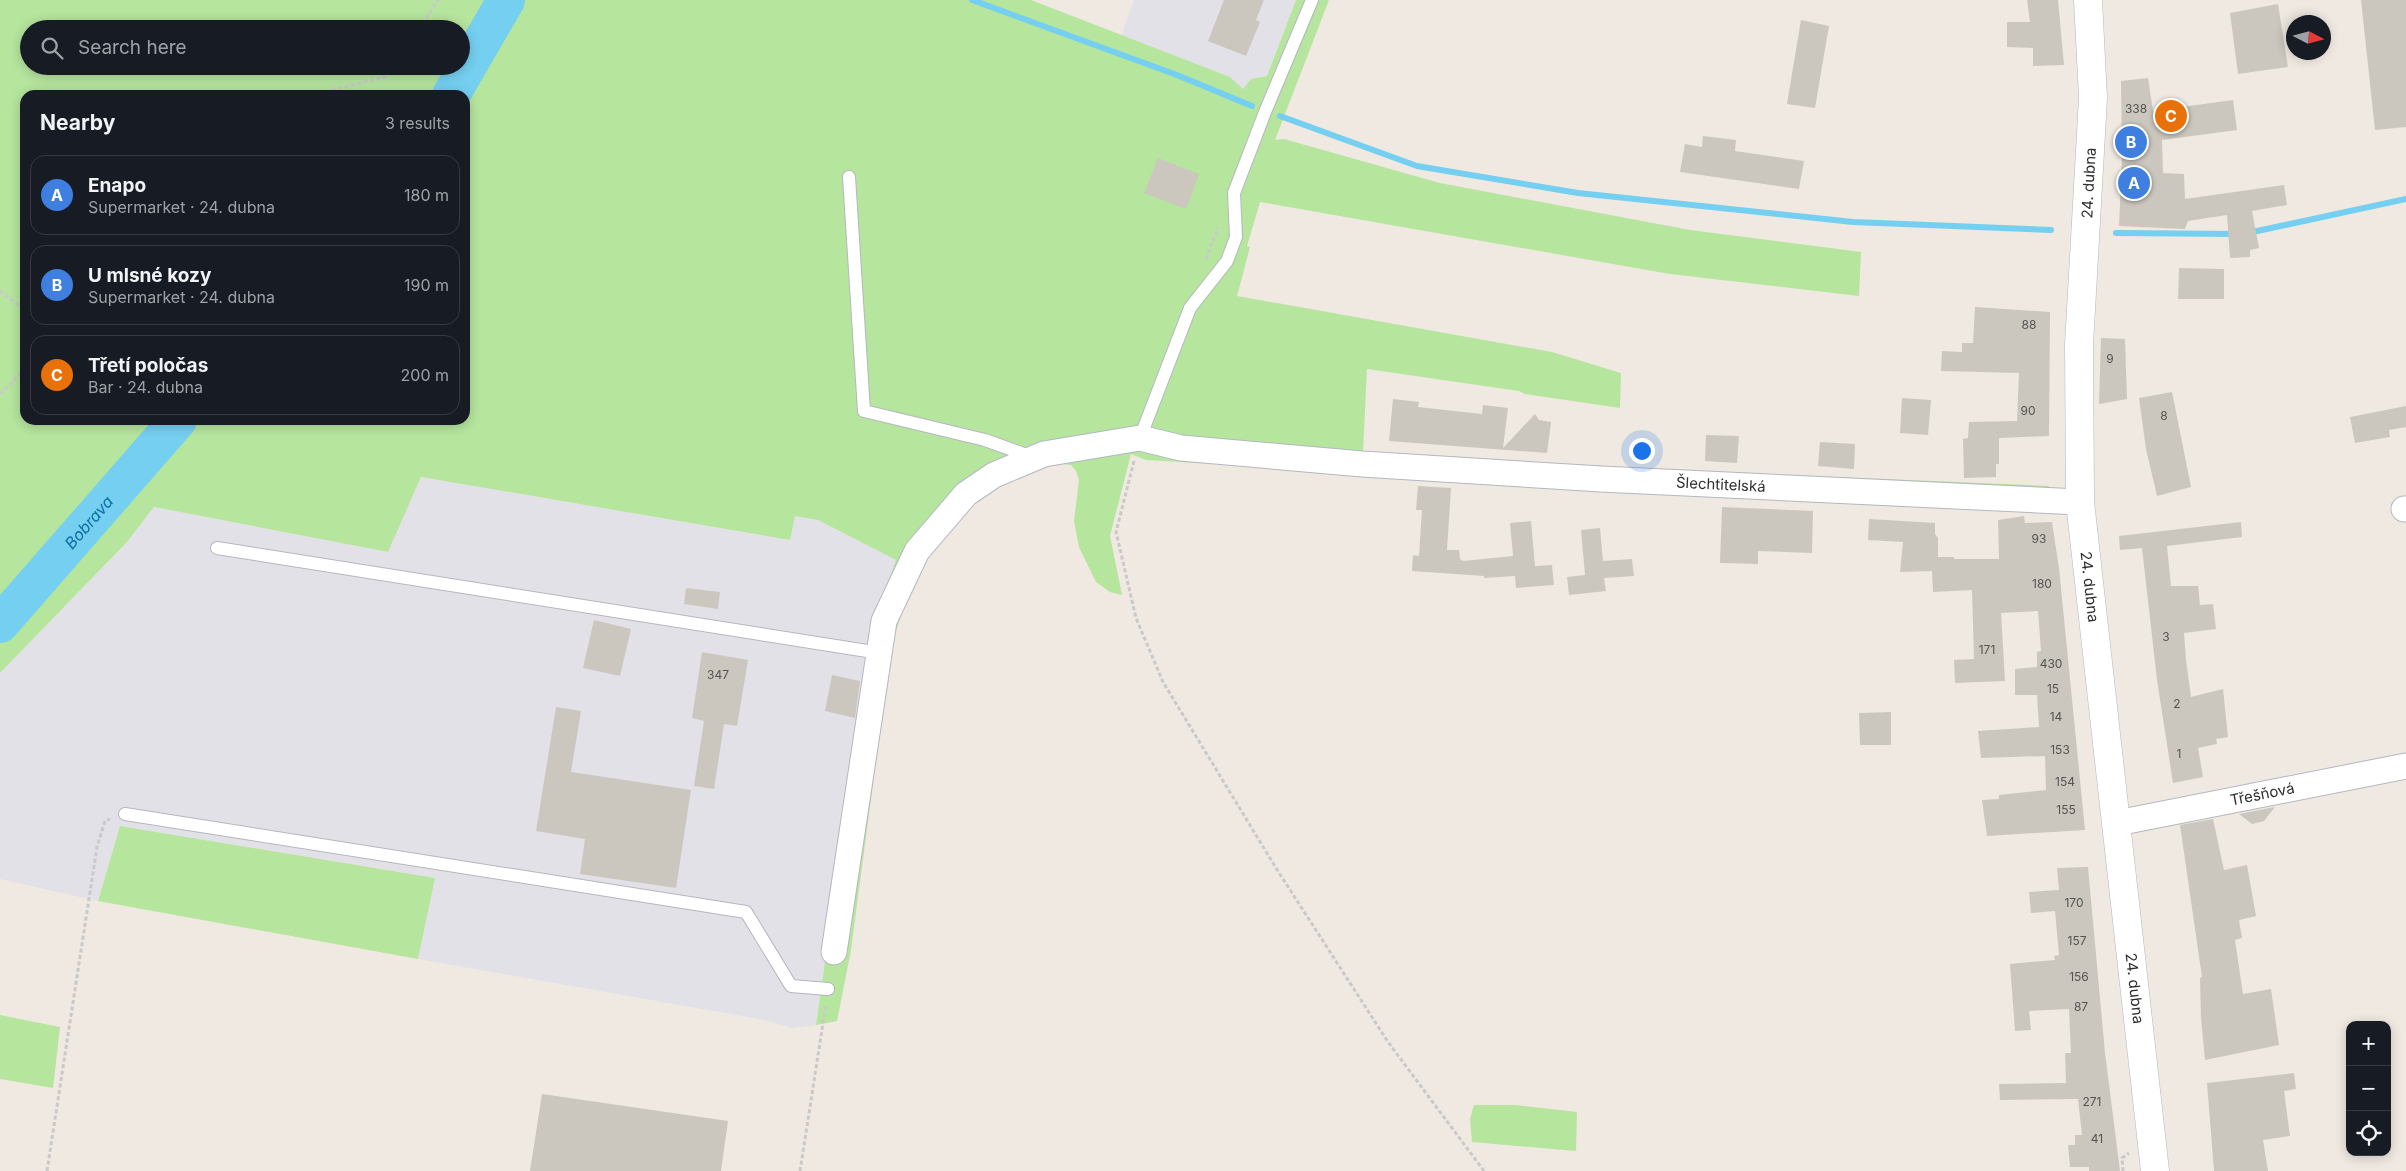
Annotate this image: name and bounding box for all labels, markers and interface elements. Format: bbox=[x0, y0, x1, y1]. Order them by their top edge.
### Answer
north arrow bbox=[2286, 15, 2331, 60]
search box bbox=[20, 20, 470, 75]
icon: search bbox=[38, 34, 66, 62]
text: Search here bbox=[78, 36, 187, 59]
pin: C bbox=[2155, 97, 2187, 135]
house number: 338 bbox=[2125, 101, 2147, 116]
text: Nearby bbox=[40, 110, 115, 135]
text: 3 results bbox=[385, 113, 450, 133]
pin: B bbox=[2115, 123, 2147, 161]
street label: 24. dubna bbox=[2077, 147, 2100, 219]
pin: A bbox=[2118, 164, 2150, 202]
text: Enapo bbox=[88, 174, 146, 197]
text: A bbox=[51, 185, 63, 205]
text: 180 m bbox=[404, 185, 449, 205]
text: Supermarket · 24. dubna bbox=[88, 197, 275, 217]
text: U mlsné kozy bbox=[88, 264, 211, 287]
text: B bbox=[52, 275, 62, 295]
text: 190 m bbox=[404, 275, 449, 295]
text: Supermarket · 24. dubna bbox=[88, 287, 275, 307]
house number: 88 bbox=[2022, 317, 2036, 332]
house number: 9 bbox=[2106, 351, 2114, 366]
text: Třetí poločas bbox=[88, 354, 208, 377]
text: C bbox=[51, 365, 63, 385]
text: 200 m bbox=[401, 365, 449, 385]
text: Bar · 24. dubna bbox=[88, 377, 203, 397]
house number: 90 bbox=[2020, 403, 2036, 418]
house number: 8 bbox=[2160, 408, 2168, 423]
your location bbox=[1629, 438, 1655, 464]
street label: Šlechtitelská bbox=[1676, 473, 1766, 496]
water label: Bobrava bbox=[60, 492, 117, 553]
house number: 93 bbox=[2032, 531, 2046, 546]
street label: 24. dubna bbox=[2077, 550, 2103, 623]
house number: 180 bbox=[2032, 576, 2052, 591]
house number: 3 bbox=[2162, 629, 2170, 644]
house number: 171 bbox=[1979, 642, 1995, 657]
house number: 430 bbox=[2040, 656, 2062, 671]
house number: 347 bbox=[707, 667, 729, 682]
house number: 15 bbox=[2047, 681, 2059, 696]
house number: 2 bbox=[2173, 696, 2181, 711]
house number: 14 bbox=[2050, 709, 2063, 724]
house number: 153 bbox=[2050, 742, 2070, 757]
house number: 1 bbox=[2177, 746, 2181, 761]
house number: 154 bbox=[2055, 774, 2075, 789]
street label: Třešňová bbox=[2228, 778, 2296, 810]
house number: 155 bbox=[2056, 802, 2076, 817]
house number: 170 bbox=[2064, 895, 2084, 910]
house number: 157 bbox=[2068, 933, 2087, 948]
street label: 24. dubna bbox=[2122, 952, 2148, 1025]
house number: 156 bbox=[2069, 969, 2089, 984]
house number: 87 bbox=[2074, 999, 2088, 1014]
map controls bbox=[2346, 1021, 2391, 1156]
button: + bbox=[2346, 1021, 2391, 1066]
button: − bbox=[2346, 1066, 2391, 1111]
house number: 271 bbox=[2083, 1094, 2102, 1109]
button: locate bbox=[2346, 1111, 2391, 1156]
house number: 41 bbox=[2091, 1131, 2103, 1146]

